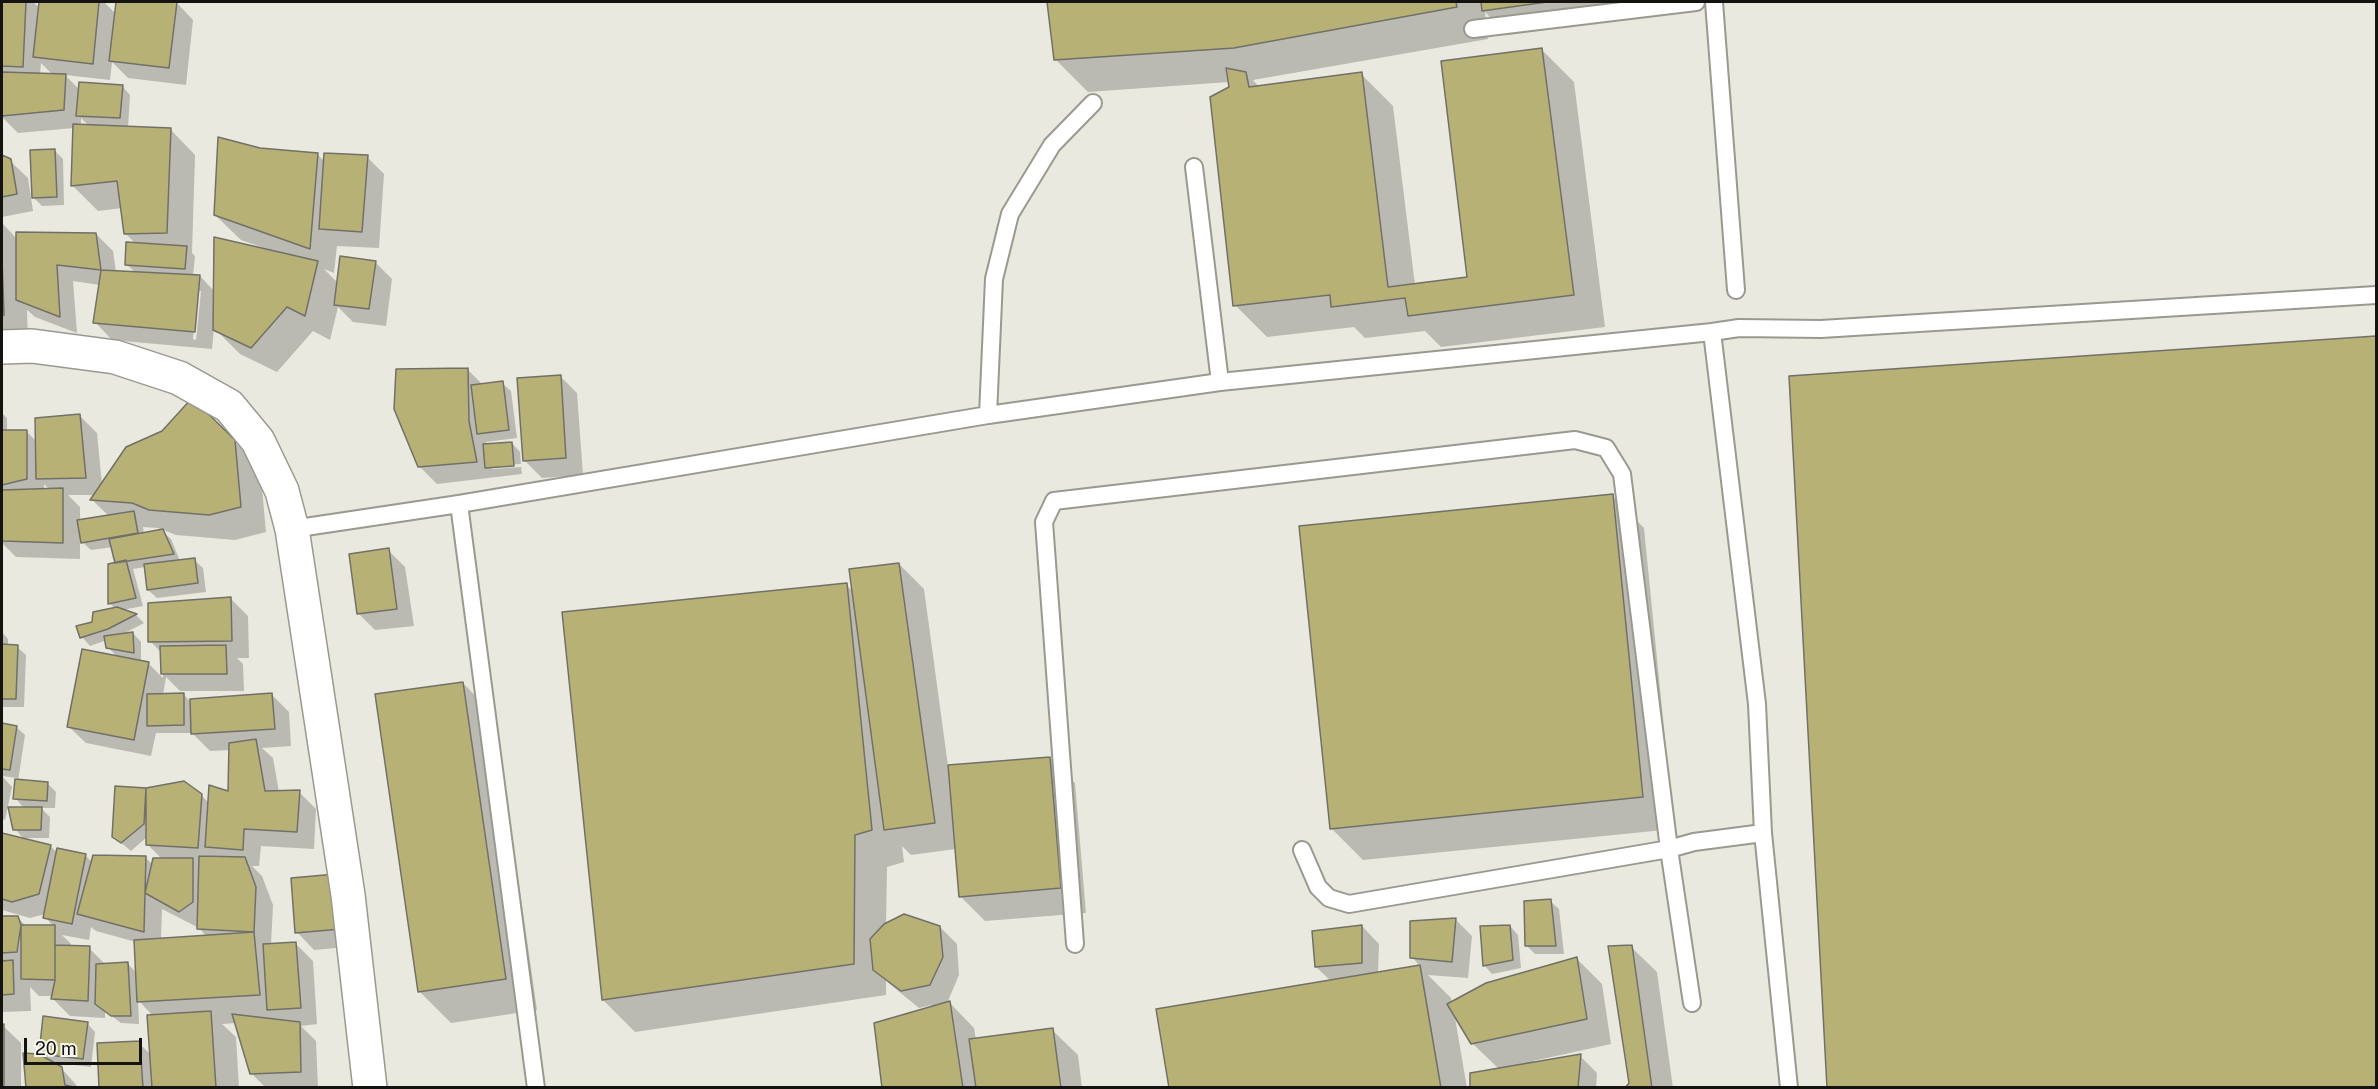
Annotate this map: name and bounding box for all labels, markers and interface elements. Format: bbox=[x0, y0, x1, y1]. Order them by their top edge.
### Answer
scale bar bbox=[27, 1026, 146, 1064]
text: 20 m bbox=[35, 1038, 77, 1059]

